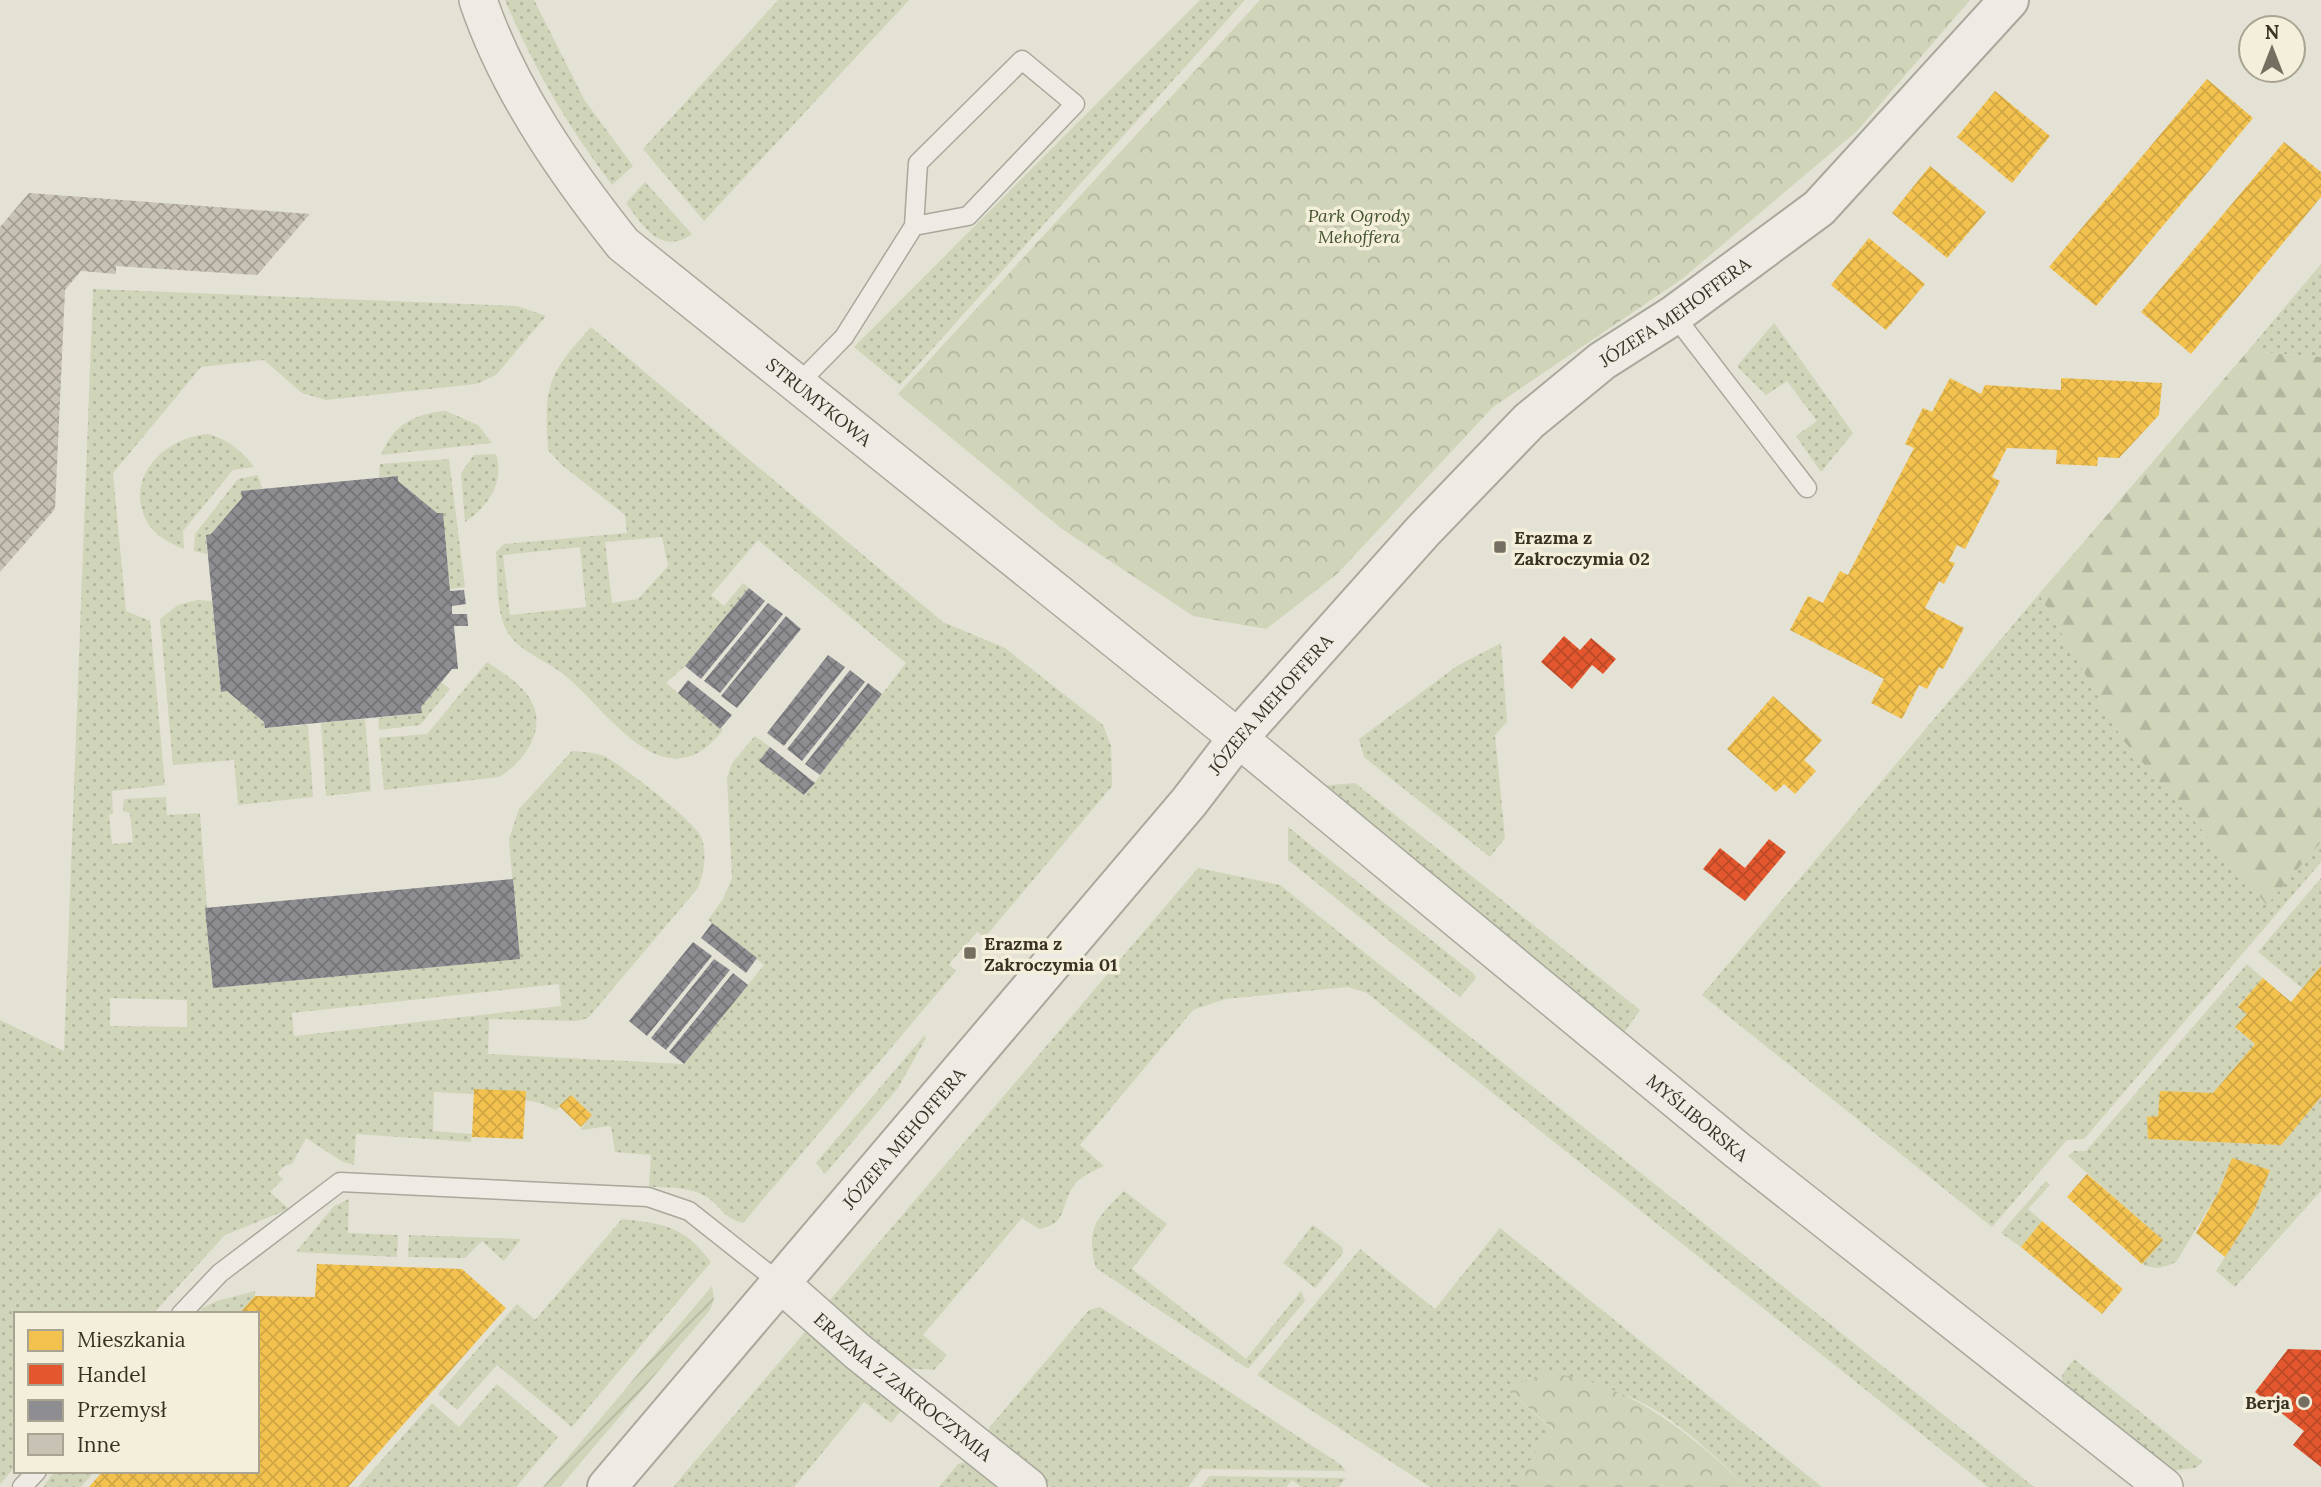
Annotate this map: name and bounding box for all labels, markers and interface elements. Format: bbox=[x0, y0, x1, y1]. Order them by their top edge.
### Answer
north arrow bbox=[2237, 14, 2307, 84]
text: N bbox=[2265, 20, 2280, 44]
park label: Park Ogrody Mehoffera bbox=[1308, 204, 1410, 248]
street label: JÓZEFA MEHOFFERA bbox=[1594, 251, 1755, 372]
street label: STRUMYKOWA bbox=[762, 352, 877, 451]
place label: Erazma z Zakroczymia 02 bbox=[1514, 526, 1650, 570]
marker: Erazma z Zakroczymia 02 bbox=[1492, 539, 1508, 555]
street label: JÓZEFA MEHOFFERA bbox=[1202, 629, 1338, 780]
place label: Erazma z Zakroczymia 01 bbox=[984, 932, 1118, 976]
marker: Erazma z Zakroczymia 01 bbox=[962, 945, 978, 961]
street label: JÓZEFA MEHOFFERA bbox=[836, 1062, 971, 1214]
street label: MYŚLIBORSKA bbox=[1642, 1069, 1754, 1166]
street label: ERAZMA Z ZAKROCZYMIA bbox=[809, 1307, 998, 1466]
legend bbox=[14, 1312, 259, 1473]
text: Mieszkania bbox=[77, 1326, 186, 1353]
text: Handel bbox=[77, 1361, 146, 1388]
place label: Berja bbox=[2245, 1391, 2291, 1414]
marker: Berja bbox=[2296, 1394, 2312, 1410]
text: Przemysł bbox=[77, 1396, 167, 1423]
text: Inne bbox=[77, 1431, 121, 1458]

